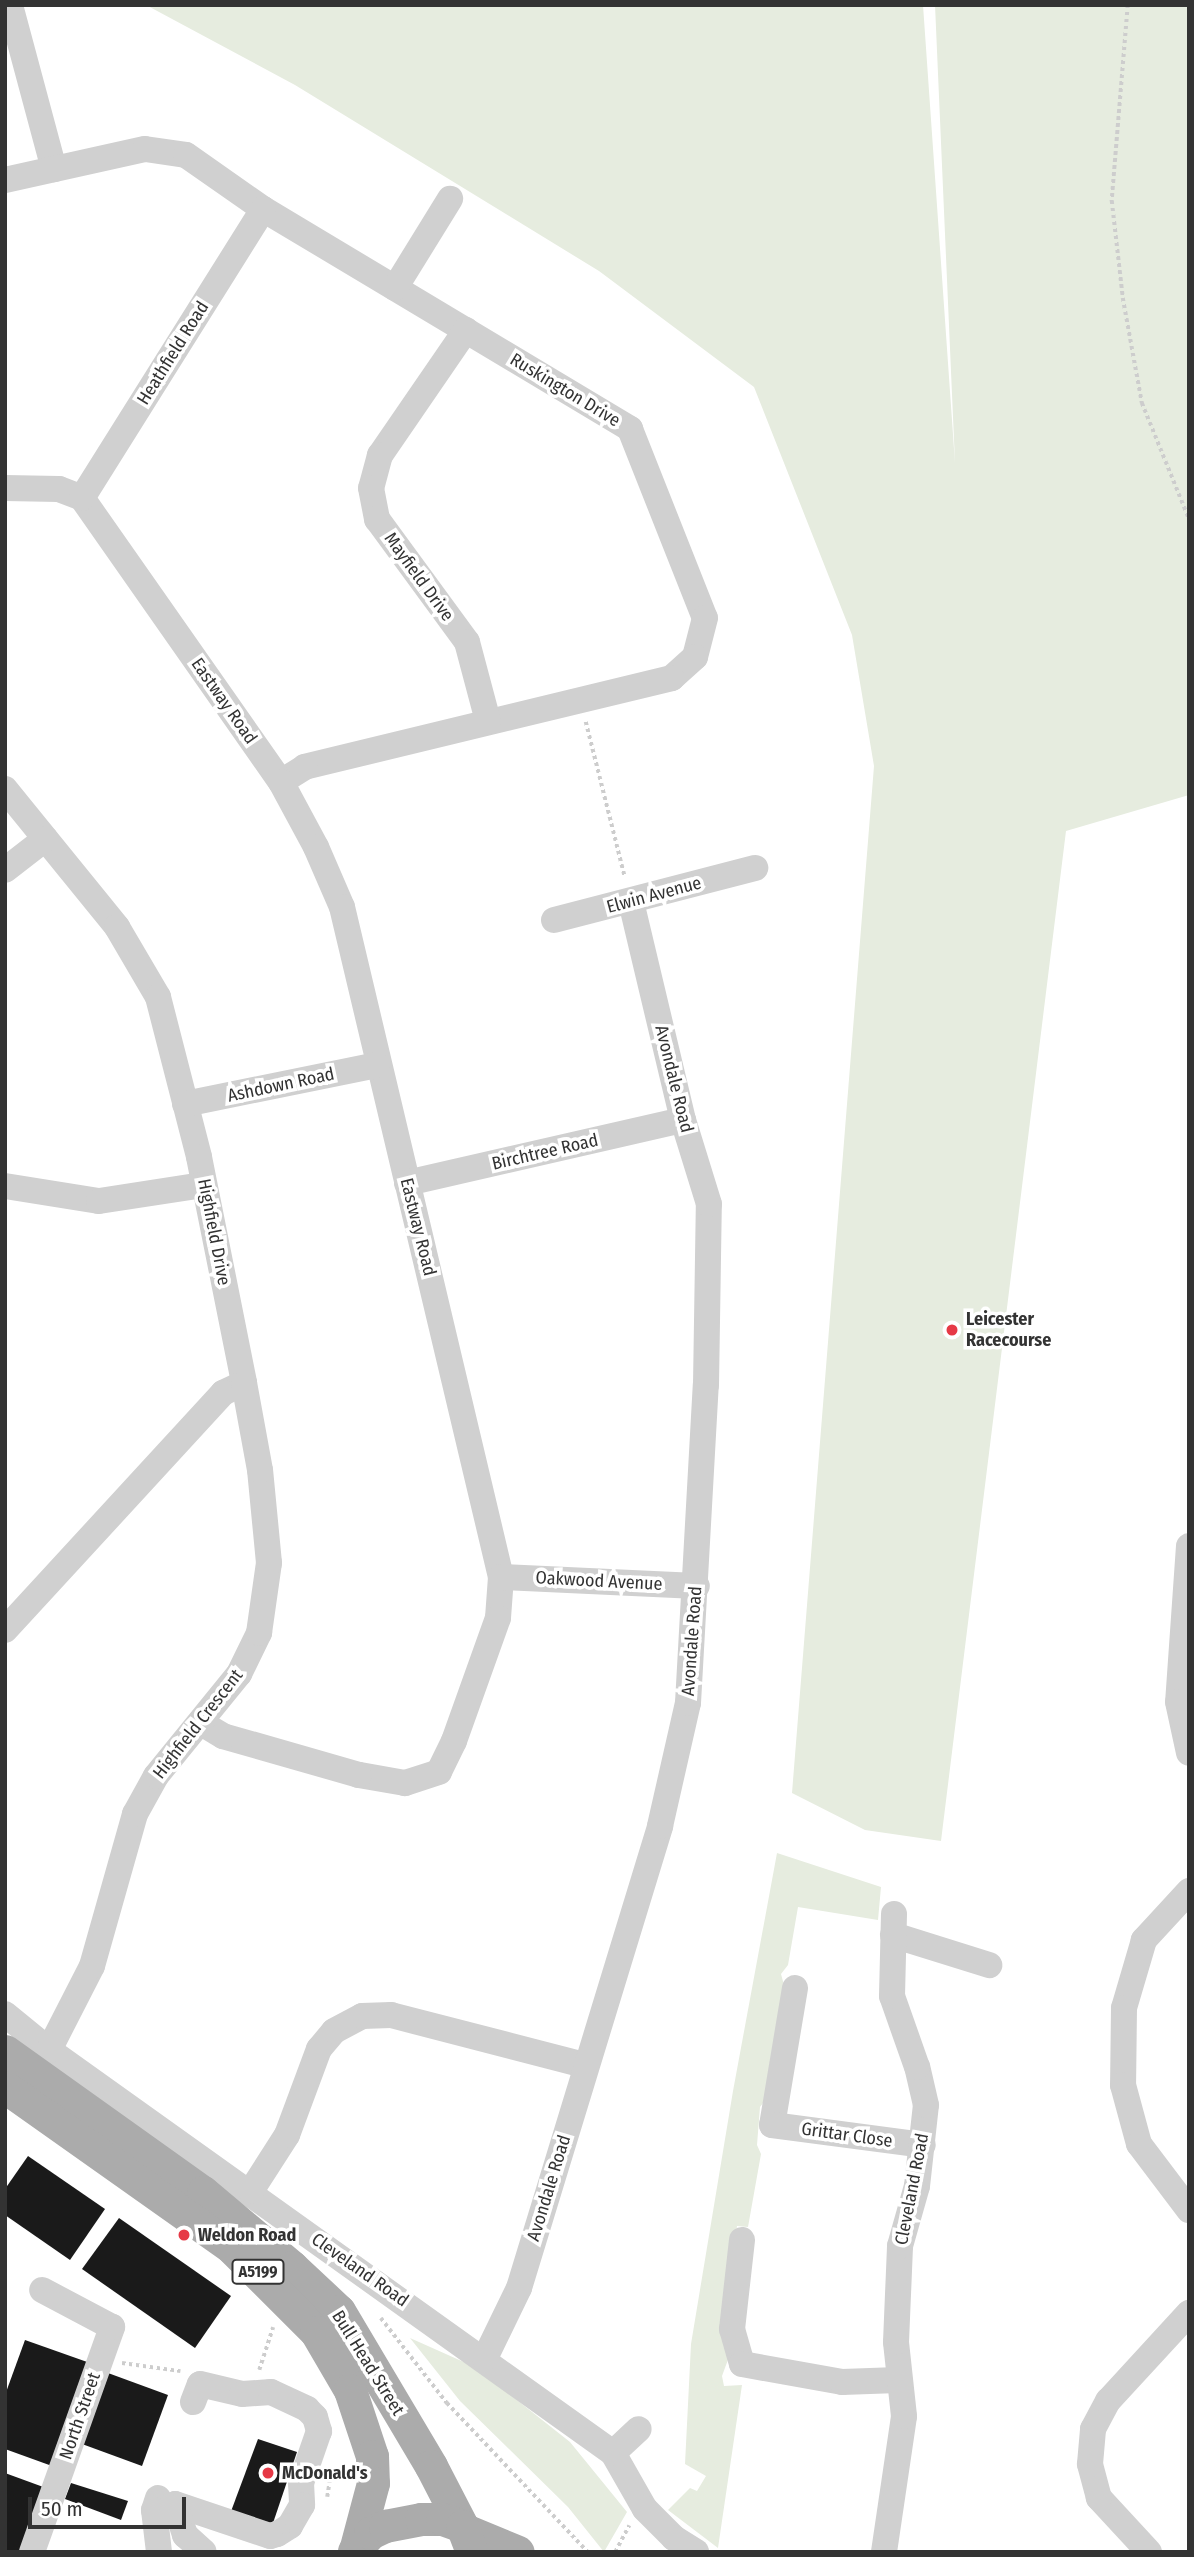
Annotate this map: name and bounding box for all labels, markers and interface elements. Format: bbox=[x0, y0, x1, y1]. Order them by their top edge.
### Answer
street label: Heathfield Road bbox=[133, 297, 213, 409]
street label: Ruskington Drive bbox=[506, 349, 624, 431]
street label: Mayfield Drive bbox=[380, 528, 458, 626]
street label: Eastway Road bbox=[186, 654, 262, 748]
street label: Elwin Avenue bbox=[604, 872, 704, 918]
street label: Avondale Road bbox=[650, 1023, 698, 1135]
street label: Ashdown Road bbox=[226, 1063, 336, 1107]
street label: Birchtree Road bbox=[490, 1129, 600, 1175]
street label: Eastway Road bbox=[395, 1176, 441, 1278]
street label: Highfield Drive bbox=[193, 1177, 235, 1287]
place label: Leicester Racecourse bbox=[966, 1309, 1051, 1352]
marker: Leicester Racecourse bbox=[944, 1322, 960, 1338]
street label: Oakwood Avenue bbox=[535, 1567, 663, 1595]
street label: Avondale Road bbox=[677, 1586, 707, 1696]
street label: Highfield Crescent bbox=[149, 1665, 247, 1783]
street label: Grittar Close bbox=[800, 2118, 894, 2152]
street label: Cleveland Road bbox=[891, 2131, 933, 2247]
street label: Avondale Road bbox=[523, 2132, 575, 2244]
place label: Weldon Road bbox=[198, 2224, 296, 2246]
marker: Weldon Road bbox=[176, 2227, 192, 2243]
street label: Cleveland Road bbox=[307, 2229, 413, 2311]
road number: A5199 bbox=[230, 2260, 286, 2284]
street label: Bull Head Street bbox=[327, 2307, 409, 2419]
street label: North Street bbox=[55, 2370, 105, 2462]
place label: McDonald's bbox=[282, 2462, 368, 2484]
marker: McDonald's bbox=[260, 2465, 276, 2481]
scale bar bbox=[32, 2484, 189, 2528]
text: 50 m bbox=[41, 2496, 83, 2522]

